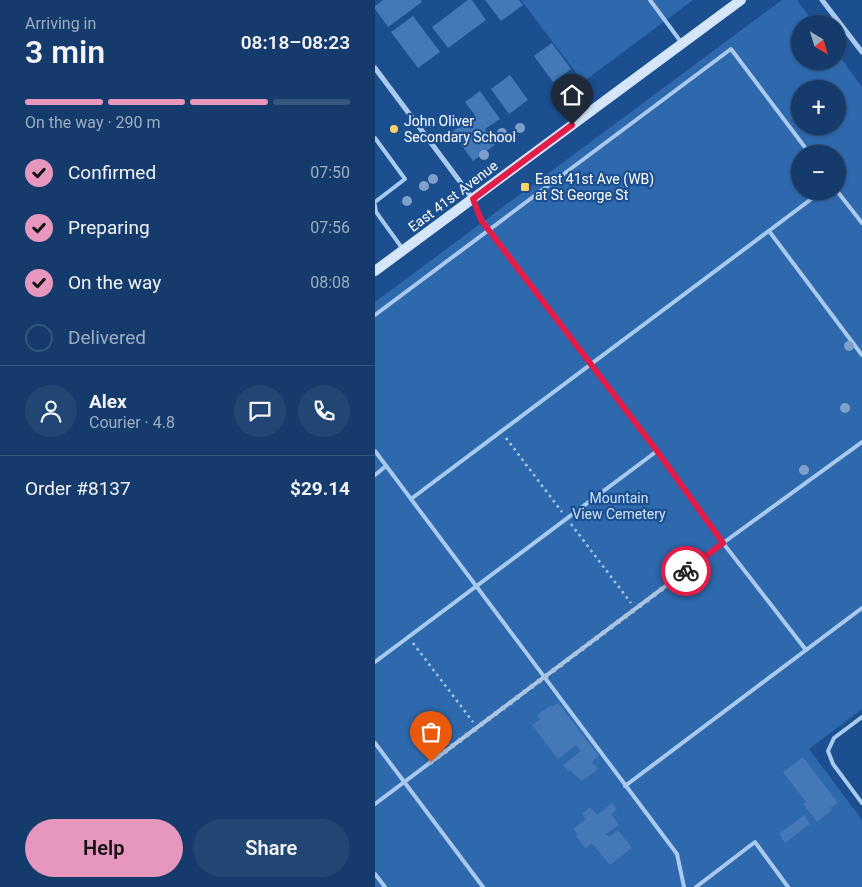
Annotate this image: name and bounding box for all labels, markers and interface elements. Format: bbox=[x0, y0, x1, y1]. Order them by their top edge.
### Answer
text: Arriving in bbox=[25, 14, 96, 33]
north arrow bbox=[791, 15, 846, 70]
map controls bbox=[791, 15, 846, 200]
text: 08:18–08:23 bbox=[241, 31, 350, 54]
text: 3 min bbox=[25, 33, 105, 71]
pin bbox=[551, 74, 593, 125]
button: + bbox=[791, 80, 846, 135]
icon: home bbox=[558, 81, 586, 109]
text: On the way · 290 m bbox=[25, 113, 161, 132]
place label: John Oliver Secondary School bbox=[404, 113, 516, 145]
marker: John Oliver Secondary School bbox=[388, 123, 400, 135]
button: − bbox=[791, 145, 846, 200]
street label: East 41st Avenue bbox=[405, 157, 501, 235]
icon: check bbox=[25, 159, 53, 187]
text: Confirmed bbox=[68, 161, 156, 184]
text: 07:50 bbox=[310, 163, 350, 182]
place label: East 41st Ave (WB) at St George St bbox=[535, 171, 654, 203]
marker: East 41st Ave (WB) at St George St bbox=[519, 181, 531, 193]
icon: check bbox=[25, 214, 53, 242]
text: Preparing bbox=[68, 216, 150, 239]
text: 07:56 bbox=[310, 218, 350, 237]
icon: check bbox=[25, 269, 53, 297]
text: On the way bbox=[68, 271, 161, 294]
text: 08:08 bbox=[310, 273, 350, 292]
text: Delivered bbox=[68, 326, 146, 349]
button: person bbox=[25, 385, 77, 437]
button: chat bbox=[234, 385, 286, 437]
button: phone bbox=[298, 385, 350, 437]
text: Alex bbox=[89, 390, 127, 413]
text: Courier · 4.8 bbox=[89, 413, 175, 432]
text: Order #8137 bbox=[25, 477, 131, 500]
text: $29.14 bbox=[290, 477, 350, 500]
park label: Mountain View Cemetery bbox=[572, 490, 666, 522]
courier bbox=[661, 546, 711, 596]
icon: bike bbox=[672, 557, 700, 585]
pin bbox=[410, 711, 452, 762]
icon: bag bbox=[417, 718, 445, 746]
button: Help bbox=[25, 819, 183, 877]
button: Share bbox=[193, 819, 350, 877]

